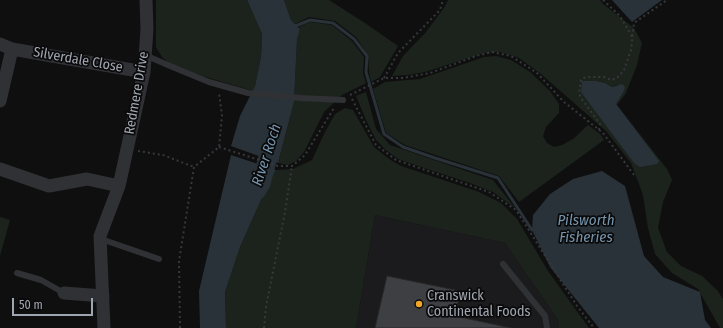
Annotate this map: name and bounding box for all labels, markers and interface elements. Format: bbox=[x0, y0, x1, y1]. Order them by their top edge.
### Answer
street label: Silverdale Close bbox=[32, 44, 124, 76]
street label: Redmere Drive bbox=[121, 50, 153, 136]
water label: River Roch bbox=[249, 122, 285, 188]
water label: Pilsworth Fisheries bbox=[557, 212, 615, 247]
place label: Cranswick Continental Foods bbox=[427, 288, 530, 320]
scale bar bbox=[14, 290, 95, 316]
text: 50 m bbox=[19, 298, 43, 312]
marker: Cranswick Continental Foods bbox=[414, 299, 424, 309]

